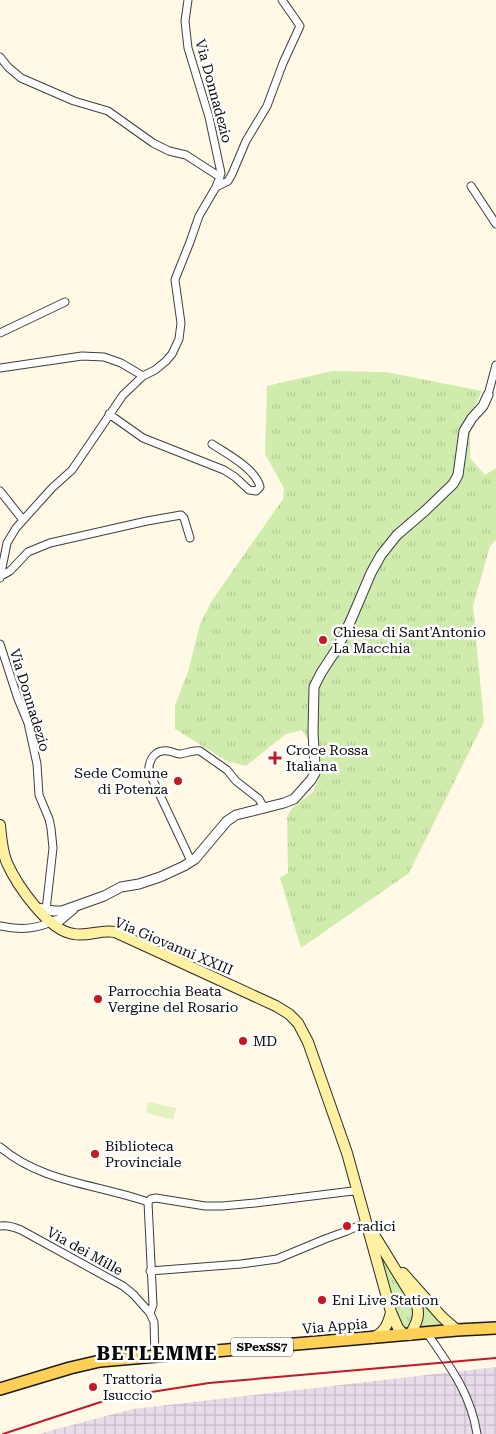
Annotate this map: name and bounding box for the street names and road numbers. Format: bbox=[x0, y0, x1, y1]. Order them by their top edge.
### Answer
street label: Via Donnadezio bbox=[192, 37, 236, 145]
street label: Via Donnadezio bbox=[7, 647, 53, 753]
street label: Via Giovanni XXIII bbox=[112, 914, 236, 978]
street label: Via dei Mille bbox=[44, 1224, 126, 1279]
street label: Via Appia bbox=[302, 1315, 369, 1337]
road number: SPexSS7 bbox=[231, 1338, 293, 1356]

